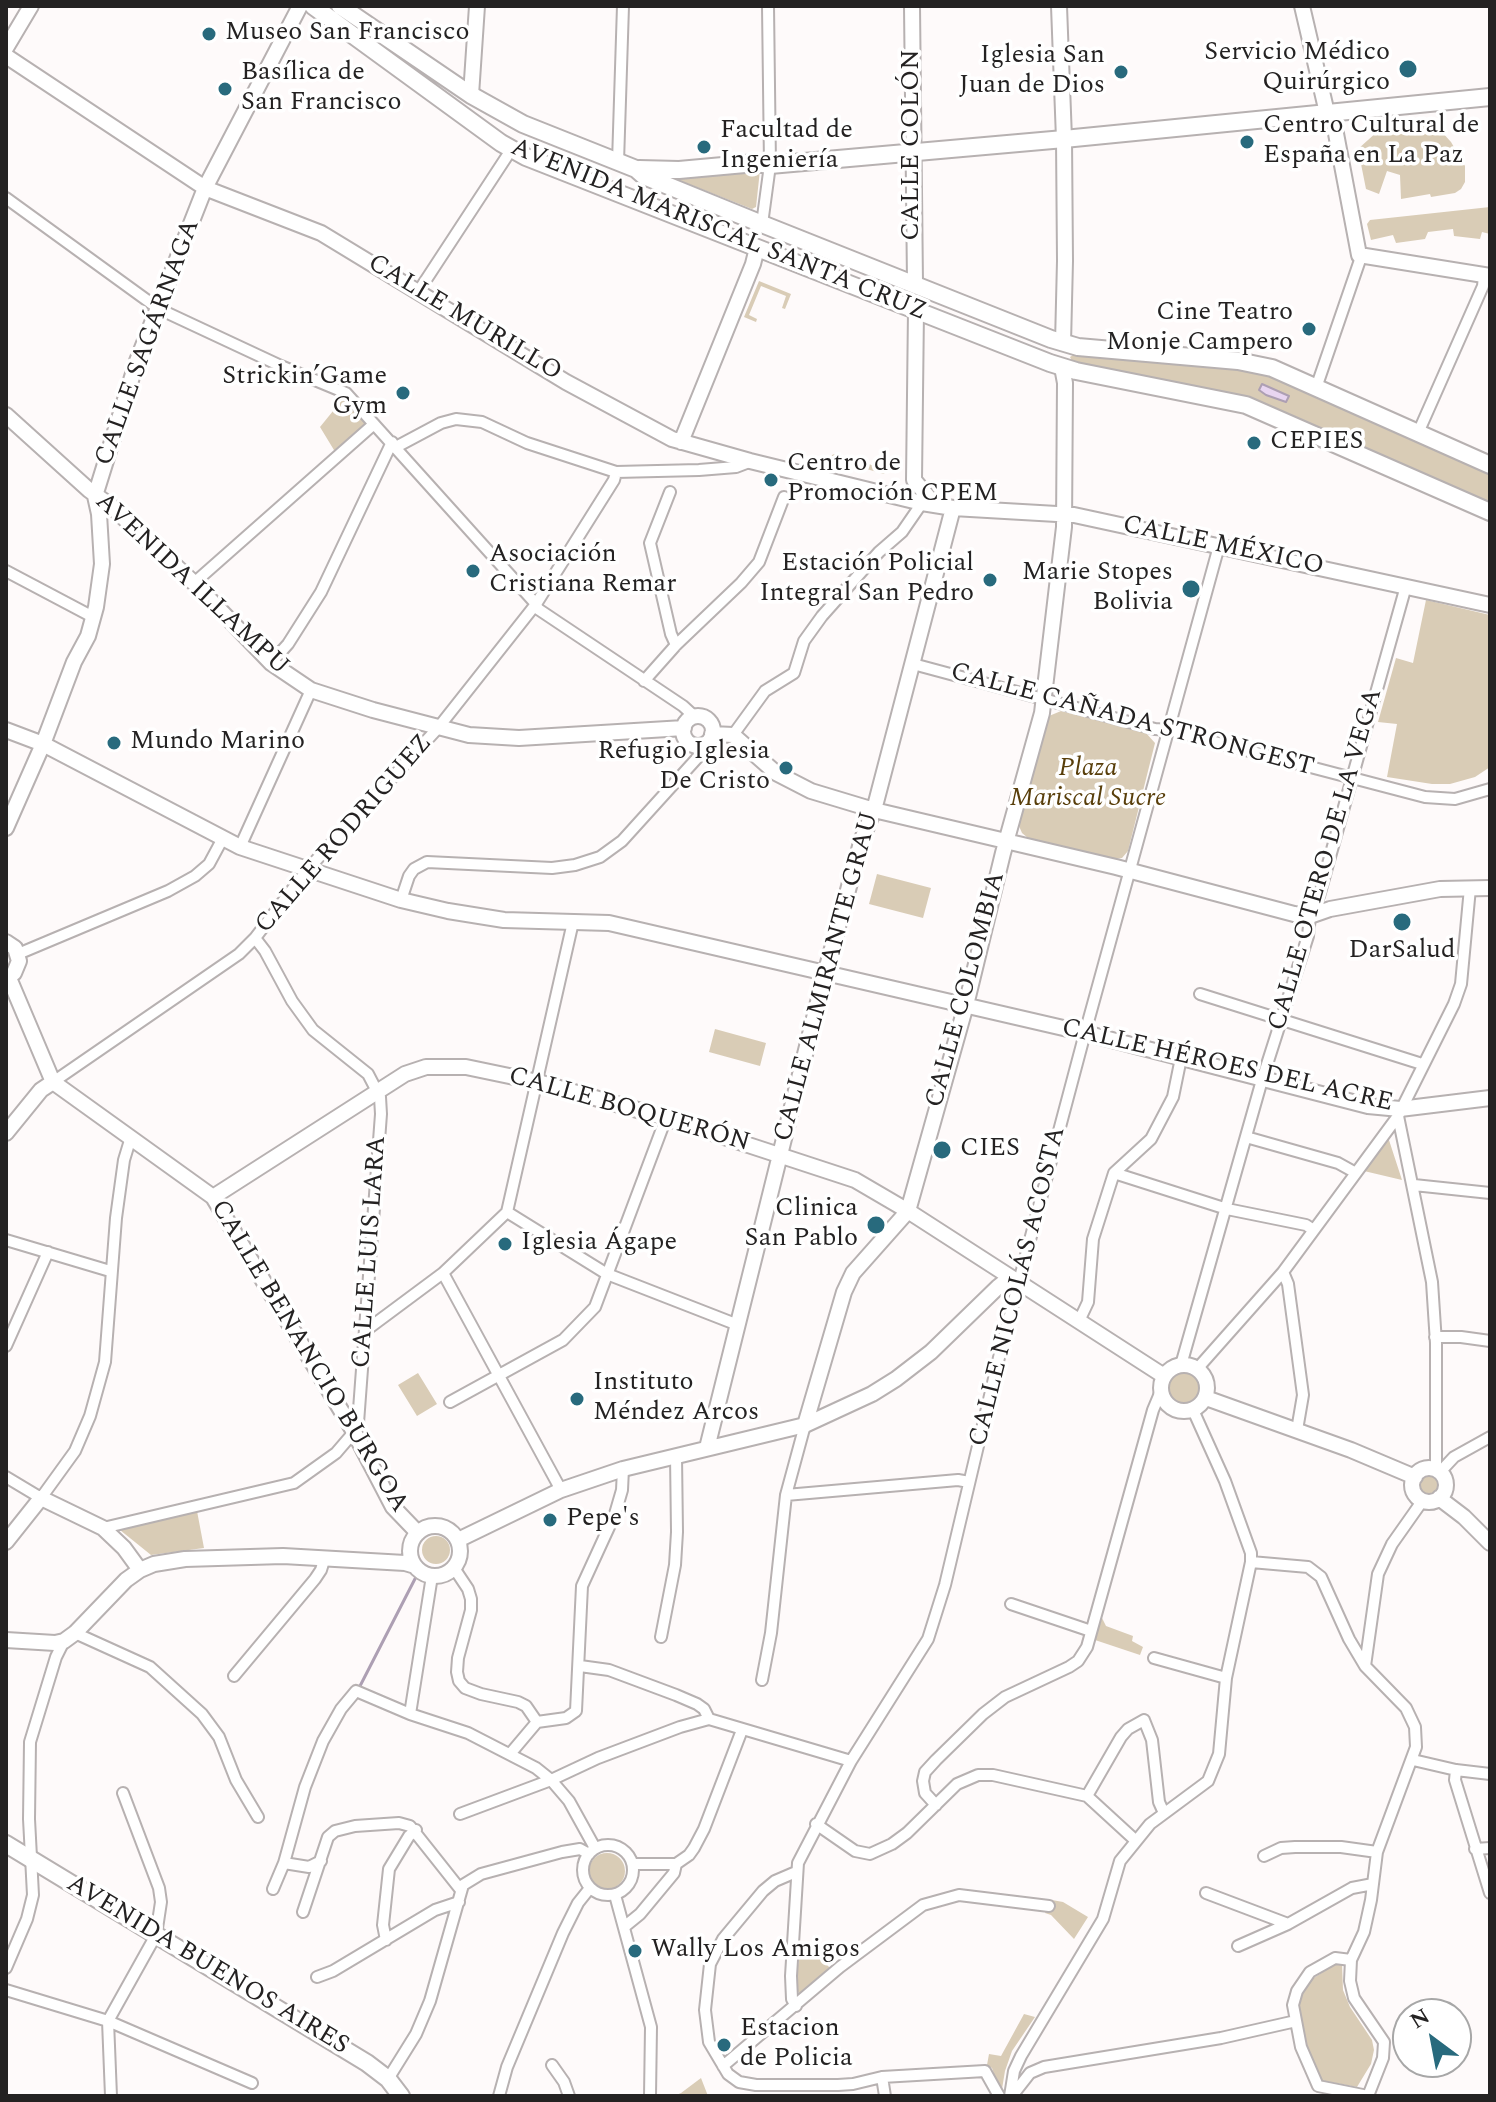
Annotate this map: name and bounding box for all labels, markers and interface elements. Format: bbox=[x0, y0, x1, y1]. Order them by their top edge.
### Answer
place label: Museo San Francisco bbox=[225, 18, 469, 50]
marker: Museo San Francisco bbox=[200, 25, 218, 43]
place label: Servicio Médico Quirúrgico bbox=[1204, 38, 1390, 100]
place label: Iglesia San Juan de Dios bbox=[959, 41, 1105, 102]
street label: CALLE COLÓN bbox=[897, 49, 929, 241]
place label: Basílica de San Francisco bbox=[241, 58, 402, 120]
marker: Servicio Médico Quirúrgico bbox=[1397, 58, 1419, 80]
marker: Iglesia San Juan de Dios bbox=[1112, 63, 1130, 81]
marker: Basílica de San Francisco bbox=[216, 80, 234, 98]
place label: Centro Cultural de España en La Paz bbox=[1263, 111, 1479, 172]
place label: Facultad de Ingeniería bbox=[720, 116, 853, 178]
street label: AVENIDA MARISCAL SANTA CRUZ bbox=[506, 133, 930, 329]
marker: Centro Cultural de España en La Paz bbox=[1238, 133, 1256, 151]
marker: Facultad de Ingeniería bbox=[695, 138, 713, 156]
street label: CALLE SAGÁRNAGA bbox=[90, 216, 208, 470]
street label: CALLE MURILLO bbox=[361, 249, 567, 389]
place label: Cine Teatro Monje Campero bbox=[1106, 298, 1293, 360]
marker: Cine Teatro Monje Campero bbox=[1300, 320, 1318, 338]
place label: Strickin’Game Gym bbox=[222, 362, 387, 424]
marker: Strickin’Game Gym bbox=[394, 384, 412, 402]
place label: CEPIES bbox=[1270, 427, 1363, 459]
marker: CEPIES bbox=[1245, 434, 1263, 452]
place label: Centro de Promoción CPEM bbox=[787, 449, 998, 510]
marker: Centro de Promoción CPEM bbox=[762, 471, 780, 489]
street label: AVENIDA ILLAMPU bbox=[88, 487, 294, 683]
street label: CALLE MÉXICO bbox=[1120, 510, 1326, 584]
place label: Asociación Cristiana Remar bbox=[489, 540, 677, 602]
place label: Estación Policial Integral San Pedro bbox=[759, 549, 974, 610]
place label: Marie Stopes Bolivia bbox=[1022, 558, 1173, 620]
marker: Asociación Cristiana Remar bbox=[464, 562, 482, 580]
marker: Estación Policial Integral San Pedro bbox=[981, 571, 999, 589]
marker: Marie Stopes Bolivia bbox=[1180, 578, 1202, 600]
street label: CALLE CAÑADA STRONGEST bbox=[947, 657, 1317, 785]
street label: CALLE OTERO DE LA VEGA bbox=[1263, 685, 1391, 1035]
place label: Mundo Marino bbox=[130, 727, 305, 759]
street label: CALLE RODRIGUEZ bbox=[250, 729, 440, 941]
marker: Mundo Marino bbox=[105, 734, 123, 752]
place label: Refugio Iglesia De Cristo bbox=[597, 737, 770, 798]
park label: Plaza Mariscal Sucre bbox=[1010, 754, 1166, 816]
marker: Refugio Iglesia De Cristo bbox=[777, 759, 795, 777]
street label: CALLE ALMIRANTE GRAU bbox=[769, 809, 887, 1145]
street label: CALLE COLOMBIA bbox=[921, 869, 1013, 1111]
marker: DarSalud bbox=[1391, 911, 1413, 933]
place label: DarSalud bbox=[1349, 936, 1455, 968]
street label: CALLE HÉROES DEL ACRE bbox=[1058, 1014, 1396, 1120]
street label: CALLE BOQUERÓN bbox=[505, 1062, 753, 1160]
street label: CALLE NICOLÁS ACOSTA bbox=[964, 1124, 1074, 1450]
place label: CIES bbox=[960, 1134, 1020, 1166]
street label: CALLE LUIS LARA bbox=[347, 1135, 395, 1369]
marker: CIES bbox=[931, 1139, 953, 1161]
place label: Clinica San Pablo bbox=[744, 1194, 858, 1256]
street label: CALLE BENANCIO BURGOA bbox=[202, 1195, 414, 1519]
marker: Clinica San Pablo bbox=[865, 1214, 887, 1236]
place label: Iglesia Ágape bbox=[521, 1228, 677, 1260]
marker: Iglesia Ágape bbox=[496, 1235, 514, 1253]
place label: Instituto Méndez Arcos bbox=[593, 1368, 759, 1430]
marker: Instituto Méndez Arcos bbox=[568, 1390, 586, 1408]
place label: Pepe's bbox=[566, 1504, 640, 1536]
marker: Pepe's bbox=[541, 1511, 559, 1529]
street label: AVENIDA BUENOS AIRES bbox=[60, 1869, 354, 2063]
place label: Wally Los Amigos bbox=[651, 1935, 860, 1967]
marker: Wally Los Amigos bbox=[626, 1942, 644, 1960]
north arrow bbox=[1392, 1998, 1472, 2078]
text: N bbox=[1404, 2000, 1436, 2038]
place label: Estacion de Policia bbox=[740, 2014, 853, 2076]
marker: Estacion de Policia bbox=[715, 2036, 733, 2054]

